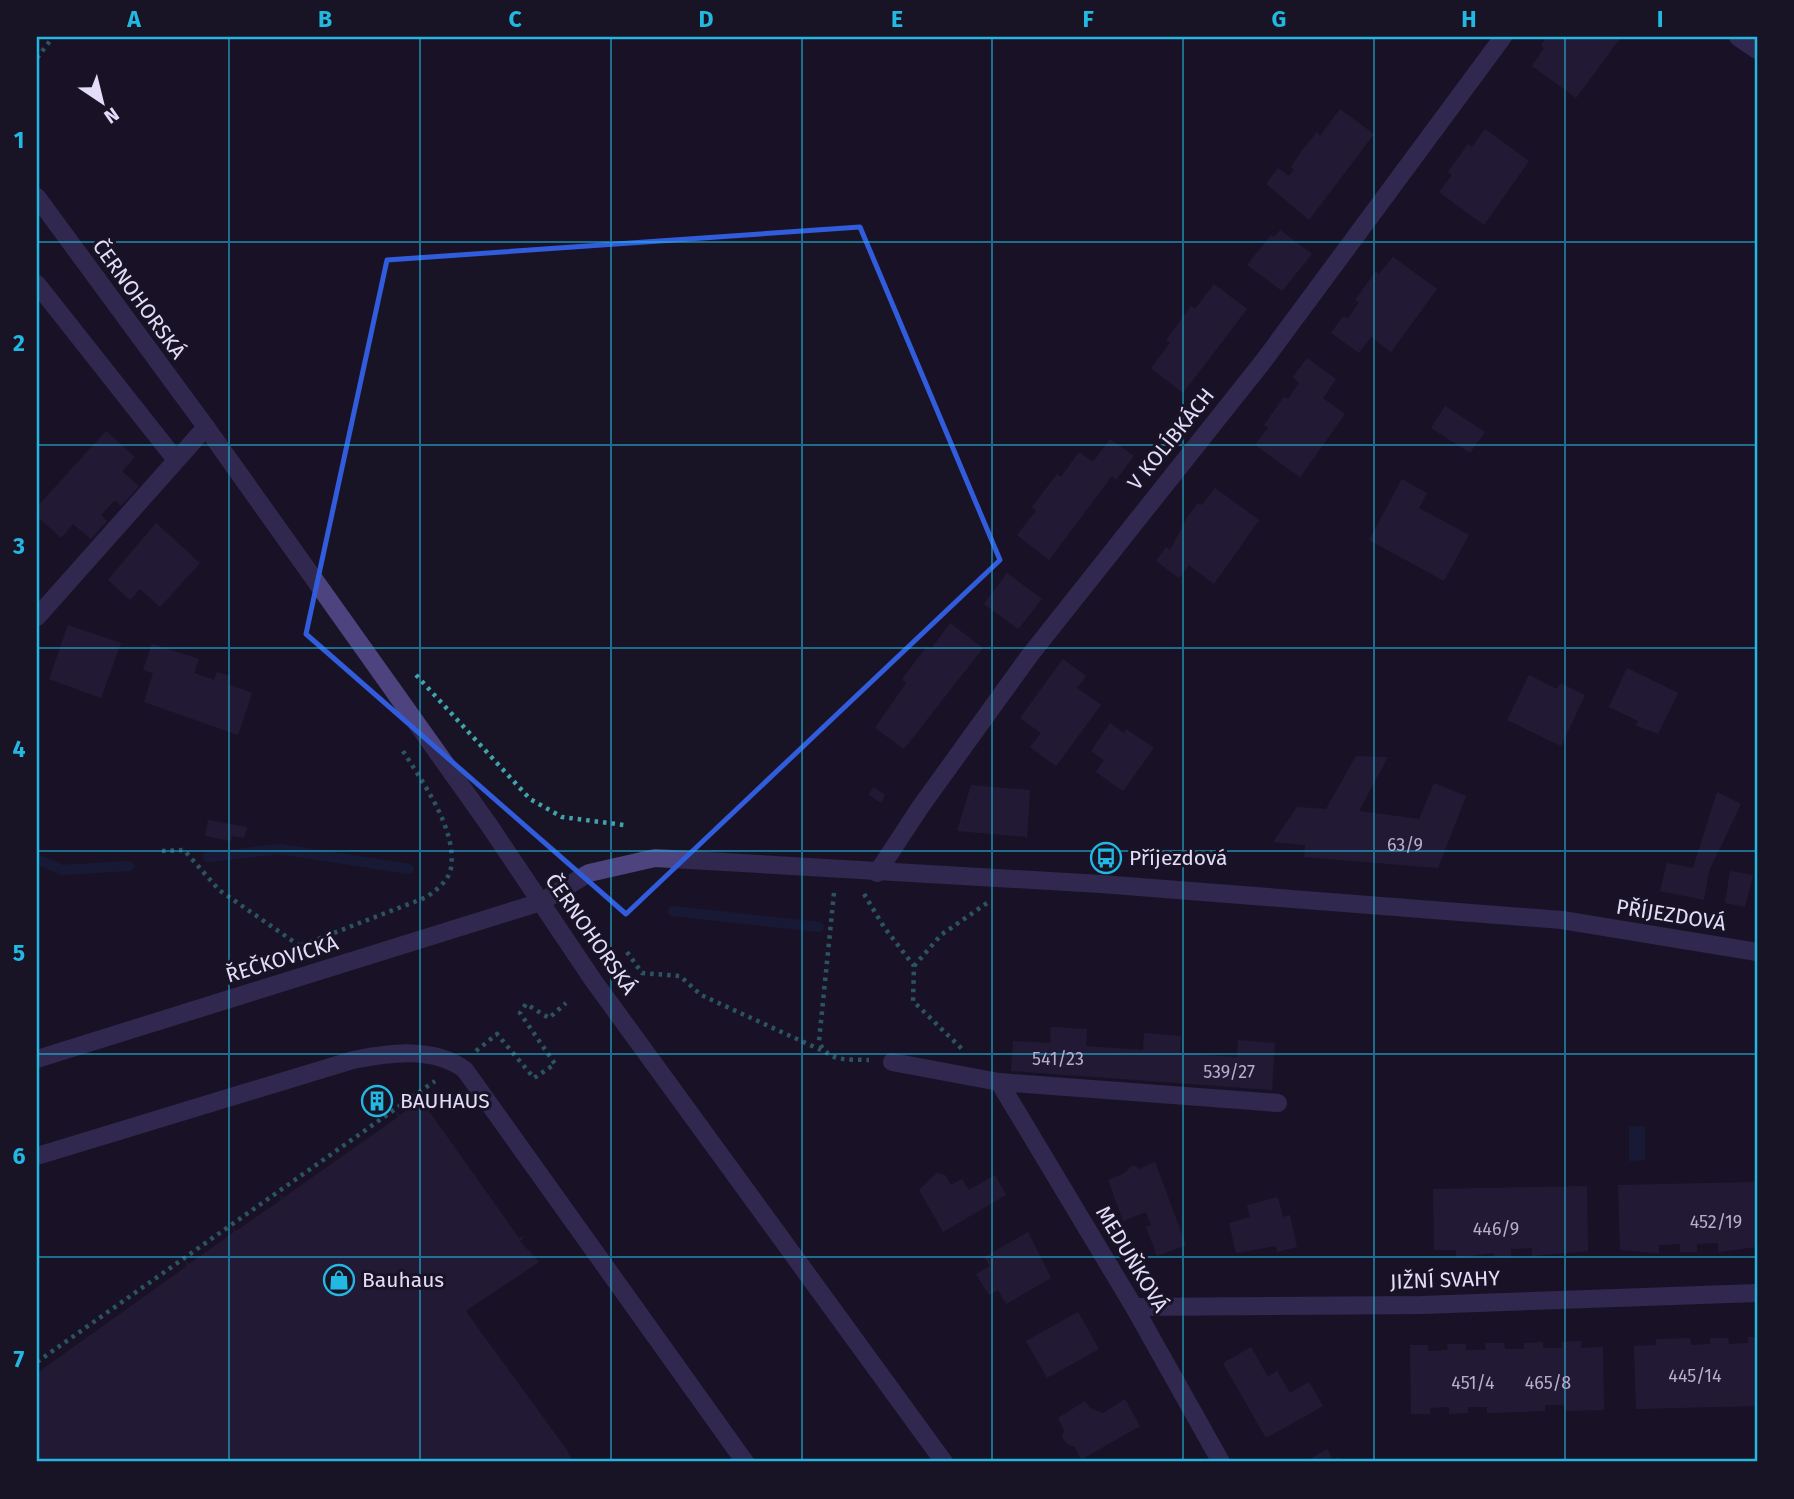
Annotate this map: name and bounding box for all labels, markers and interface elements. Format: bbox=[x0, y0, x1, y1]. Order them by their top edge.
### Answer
text: A bbox=[126, 5, 141, 33]
text: B bbox=[318, 5, 332, 33]
text: C bbox=[508, 5, 522, 33]
text: D bbox=[699, 5, 714, 33]
text: E bbox=[891, 5, 903, 33]
text: F bbox=[1082, 5, 1094, 33]
text: G bbox=[1272, 5, 1286, 33]
text: H bbox=[1461, 5, 1477, 33]
text: I bbox=[1657, 5, 1663, 33]
north arrow bbox=[66, 66, 136, 136]
text: N bbox=[100, 102, 123, 129]
text: 1 bbox=[14, 126, 24, 154]
street label: ČERNOHORSKÁ bbox=[87, 234, 191, 364]
text: 2 bbox=[13, 329, 25, 357]
street label: V KOLÍBKÁCH bbox=[1122, 383, 1220, 495]
text: 3 bbox=[12, 532, 25, 560]
text: 4 bbox=[13, 735, 26, 763]
house number: 63/9 bbox=[1387, 834, 1423, 856]
bus stop icon: Příjezdová bbox=[1089, 841, 1123, 875]
place label: Příjezdová bbox=[1129, 845, 1227, 871]
street label: ČERNOHORSKÁ bbox=[540, 868, 642, 1000]
street label: PŘÍJEZDOVÁ bbox=[1614, 893, 1728, 937]
street label: ŘEČKOVICKÁ bbox=[223, 930, 341, 988]
text: 5 bbox=[13, 939, 25, 967]
house number: 541/23 bbox=[1032, 1048, 1084, 1070]
house number: 539/27 bbox=[1203, 1061, 1255, 1083]
building icon: BAUHAUS bbox=[360, 1084, 394, 1118]
place label: BAUHAUS bbox=[400, 1088, 490, 1114]
text: 6 bbox=[13, 1142, 26, 1170]
street label: MEDUŇKOVÁ bbox=[1090, 1201, 1174, 1317]
house number: 452/19 bbox=[1690, 1211, 1742, 1233]
house number: 446/9 bbox=[1473, 1218, 1519, 1240]
shop icon: Bauhaus bbox=[322, 1263, 356, 1297]
street label: JIŽNÍ SVAHY bbox=[1390, 1265, 1501, 1295]
place label: Bauhaus bbox=[362, 1267, 444, 1293]
text: 7 bbox=[14, 1345, 25, 1373]
house number: 445/14 bbox=[1668, 1365, 1722, 1387]
house number: 451/4 bbox=[1451, 1372, 1495, 1394]
house number: 465/8 bbox=[1525, 1372, 1571, 1394]

